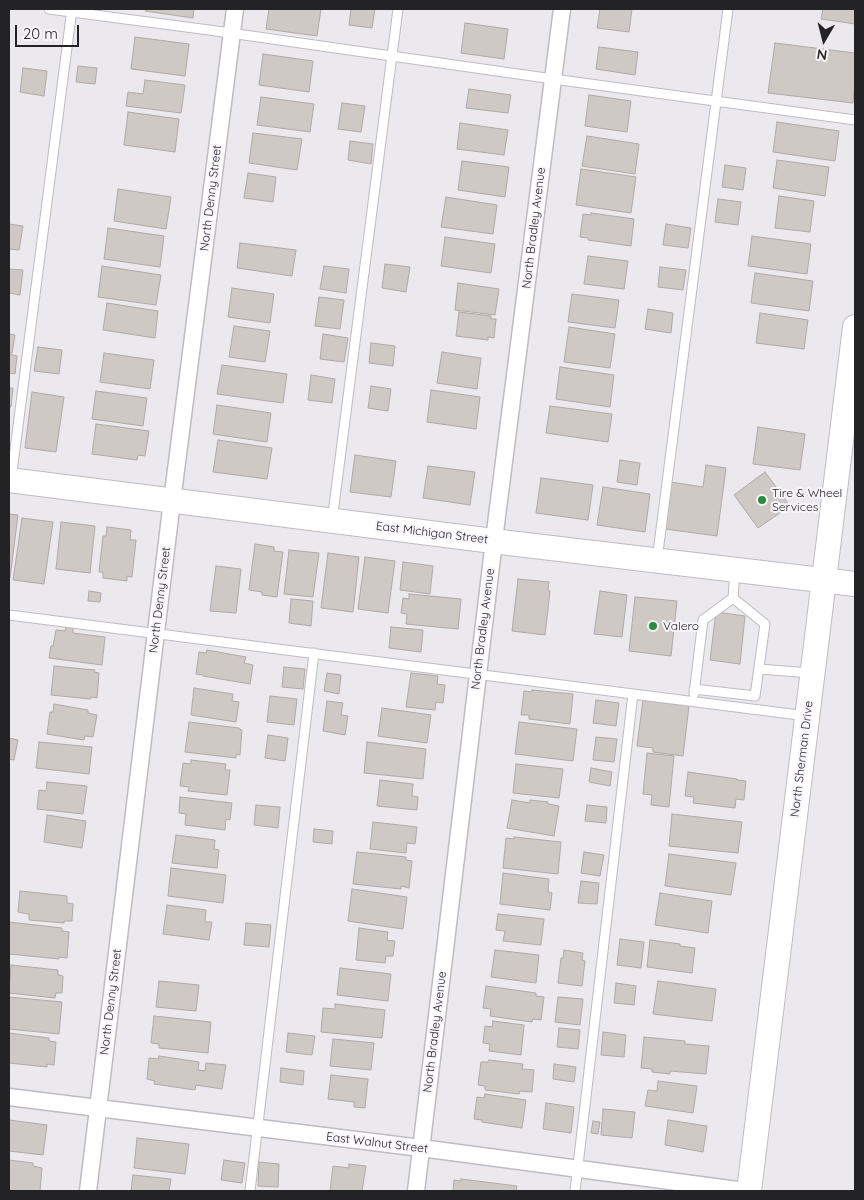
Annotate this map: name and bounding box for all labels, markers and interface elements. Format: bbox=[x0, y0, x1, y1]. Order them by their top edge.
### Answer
scale bar bbox=[18, 15, 81, 47]
north arrow bbox=[799, 15, 849, 65]
text: 20 m bbox=[23, 24, 58, 43]
text: N bbox=[816, 45, 828, 64]
street label: North Denny Street bbox=[197, 144, 225, 252]
street label: North Bradley Avenue bbox=[519, 167, 549, 289]
place label: Tire & Wheel Services bbox=[772, 486, 842, 514]
marker: Tire & Wheel Services bbox=[756, 494, 768, 506]
street label: East Michigan Street bbox=[375, 519, 489, 547]
street label: North Denny Street bbox=[146, 546, 174, 654]
street label: North Bradley Avenue bbox=[468, 568, 498, 690]
place label: Valero bbox=[663, 619, 699, 633]
marker: Valero bbox=[647, 620, 659, 632]
street label: North Sherman Drive bbox=[788, 700, 816, 818]
street label: North Denny Street bbox=[97, 948, 125, 1056]
street label: North Bradley Avenue bbox=[420, 971, 450, 1093]
street label: East Walnut Street bbox=[325, 1130, 429, 1156]

